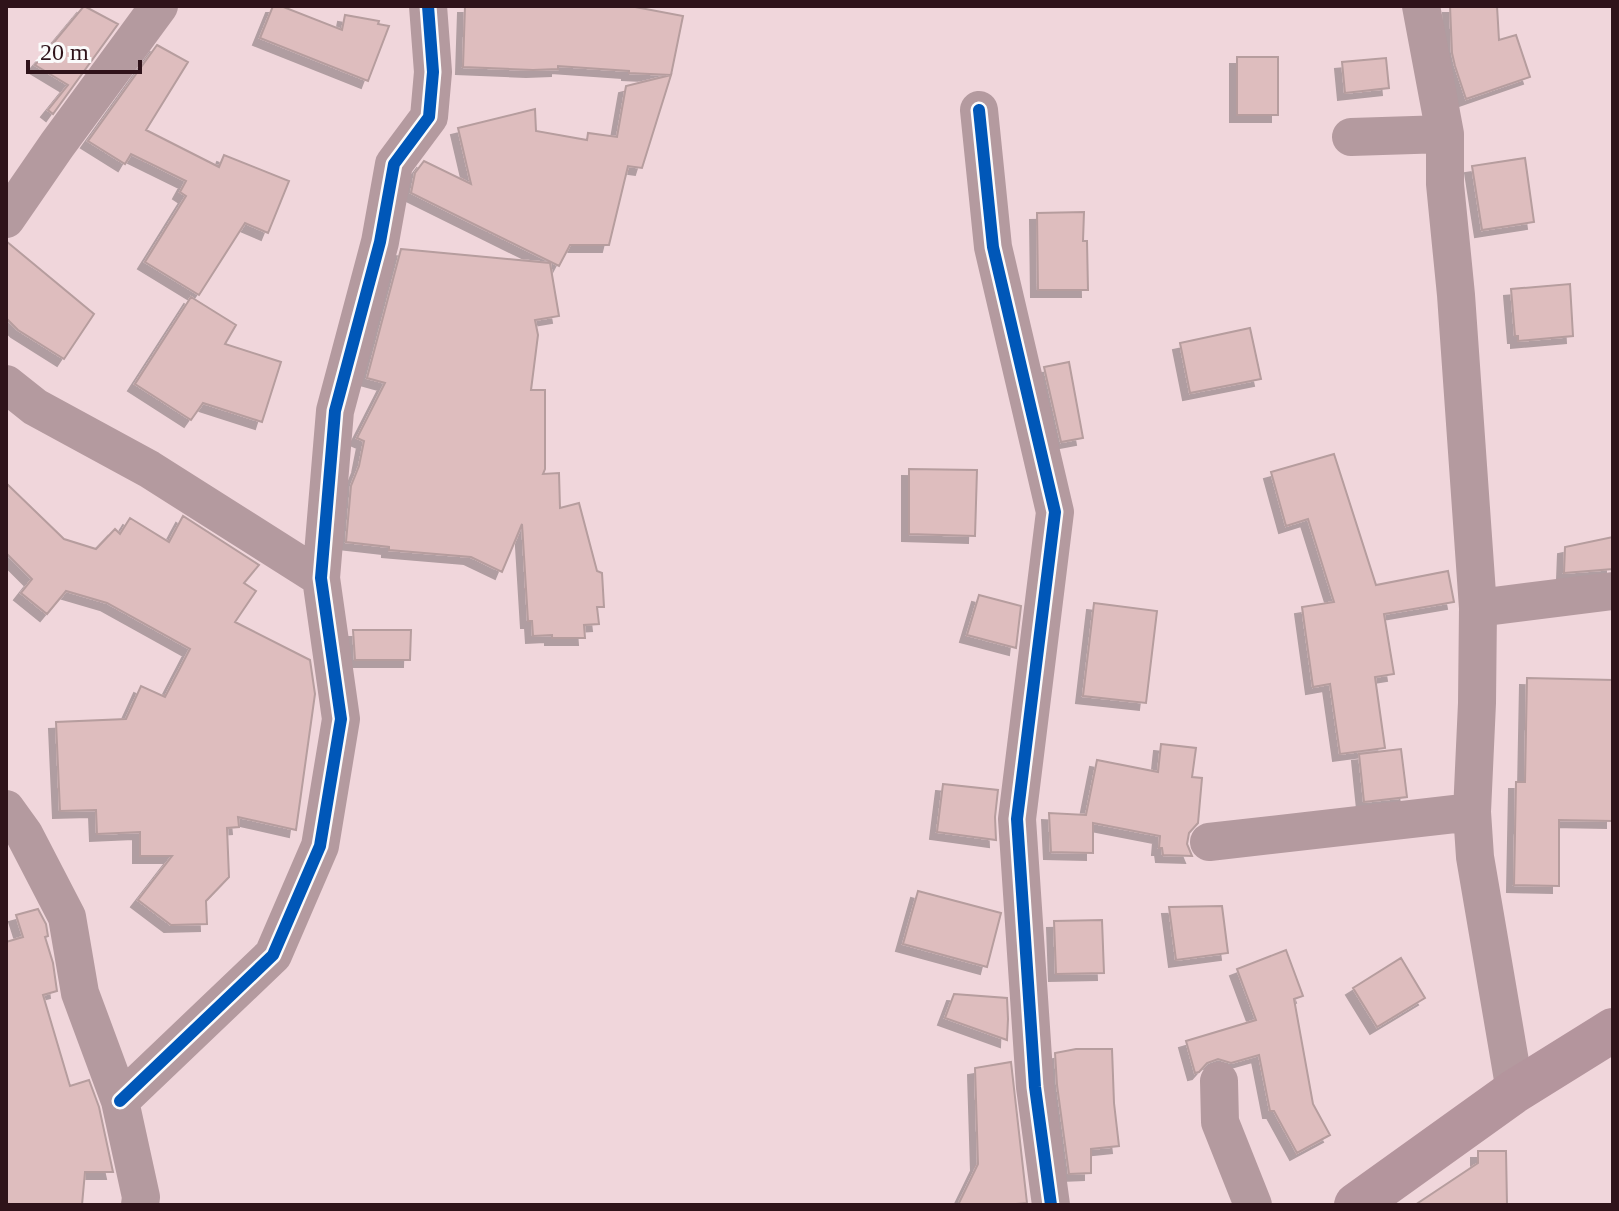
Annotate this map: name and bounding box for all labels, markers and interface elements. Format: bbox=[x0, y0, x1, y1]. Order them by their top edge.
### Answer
scale bar bbox=[28, 24, 140, 74]
text: 20 m bbox=[40, 39, 89, 65]

